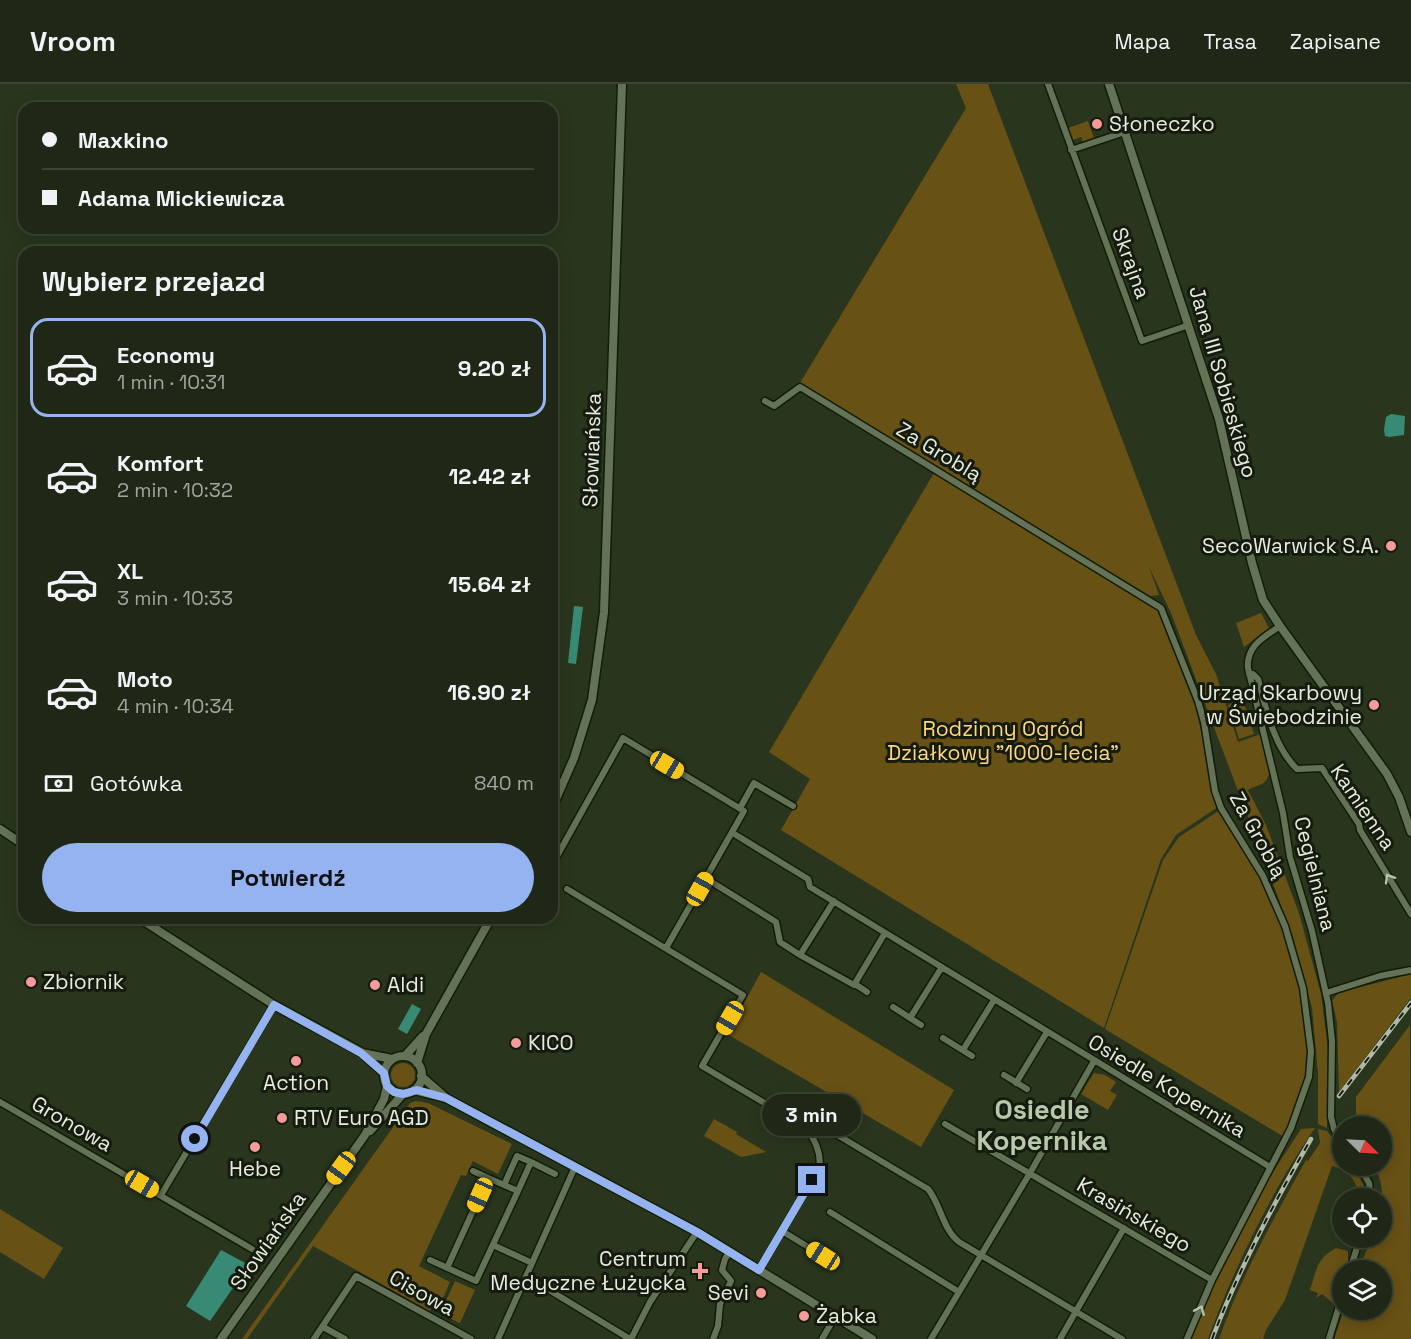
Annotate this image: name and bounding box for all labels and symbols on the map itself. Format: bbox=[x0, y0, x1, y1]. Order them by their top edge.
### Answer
place label: Słoneczko bbox=[1109, 110, 1215, 137]
marker: Słoneczko bbox=[1090, 117, 1104, 131]
street label: Skrajna bbox=[1106, 223, 1157, 302]
street label: Jana III Sobieskiego bbox=[1183, 283, 1264, 481]
street label: Słowiańska bbox=[576, 392, 607, 508]
street label: Za Groblą bbox=[892, 416, 987, 488]
place label: SecoWarwick S.A. bbox=[1202, 532, 1379, 559]
marker: SecoWarwick S.A. bbox=[1384, 539, 1398, 553]
place label: Urząd Skarbowy w Świebodzinie bbox=[1199, 679, 1362, 730]
marker: Urząd Skarbowy w Świebodzinie bbox=[1367, 698, 1381, 712]
park label: Rodzinny Ogród Działkowy "1000-lecia" bbox=[887, 715, 1119, 766]
car bbox=[647, 748, 687, 782]
street label: Kamienna bbox=[1325, 758, 1402, 855]
street label: Za Groblą bbox=[1224, 787, 1293, 883]
street label: Cegielniana bbox=[1288, 814, 1343, 934]
car bbox=[683, 869, 717, 909]
one-way arrow bbox=[1385, 874, 1397, 884]
place label: Zbiornik bbox=[43, 968, 124, 995]
place label: Aldi bbox=[387, 971, 424, 998]
marker: Zbiornik bbox=[24, 975, 38, 989]
marker: Aldi bbox=[368, 978, 382, 992]
car bbox=[713, 998, 747, 1038]
street label: Osiedle Kopernika bbox=[1083, 1028, 1251, 1143]
place label: KICO bbox=[528, 1029, 573, 1056]
marker: KICO bbox=[509, 1036, 523, 1050]
marker: Action bbox=[289, 1054, 303, 1068]
place label: Action bbox=[263, 1069, 329, 1096]
street label: Gronowa bbox=[27, 1090, 117, 1157]
district label: Osiedle Kopernika bbox=[977, 1092, 1108, 1158]
callout: 3 min bbox=[762, 1093, 862, 1135]
place label: RTV Euro AGD bbox=[294, 1104, 429, 1131]
marker: RTV Euro AGD bbox=[275, 1111, 289, 1125]
north arrow bbox=[1332, 1116, 1392, 1176]
route start bbox=[181, 1125, 208, 1152]
marker: Hebe bbox=[248, 1140, 262, 1154]
car bbox=[323, 1148, 359, 1188]
place label: Hebe bbox=[229, 1155, 281, 1182]
route end bbox=[798, 1166, 825, 1193]
car bbox=[122, 1167, 162, 1201]
street label: Krasińskiego bbox=[1072, 1171, 1196, 1258]
car bbox=[464, 1175, 496, 1215]
street label: Słowiańska bbox=[224, 1186, 311, 1295]
car bbox=[803, 1239, 843, 1273]
place label: Centrum Medyczne Łużycka bbox=[490, 1245, 686, 1296]
marker: Centrum Medyczne Łużycka bbox=[691, 1262, 709, 1280]
street label: Cisowa bbox=[385, 1263, 460, 1322]
place label: Sevi bbox=[708, 1279, 749, 1306]
marker: Sevi bbox=[754, 1286, 768, 1300]
place label: Żabka bbox=[816, 1302, 877, 1329]
one-way arrow bbox=[1193, 1305, 1205, 1316]
marker: Żabka bbox=[797, 1309, 811, 1323]

